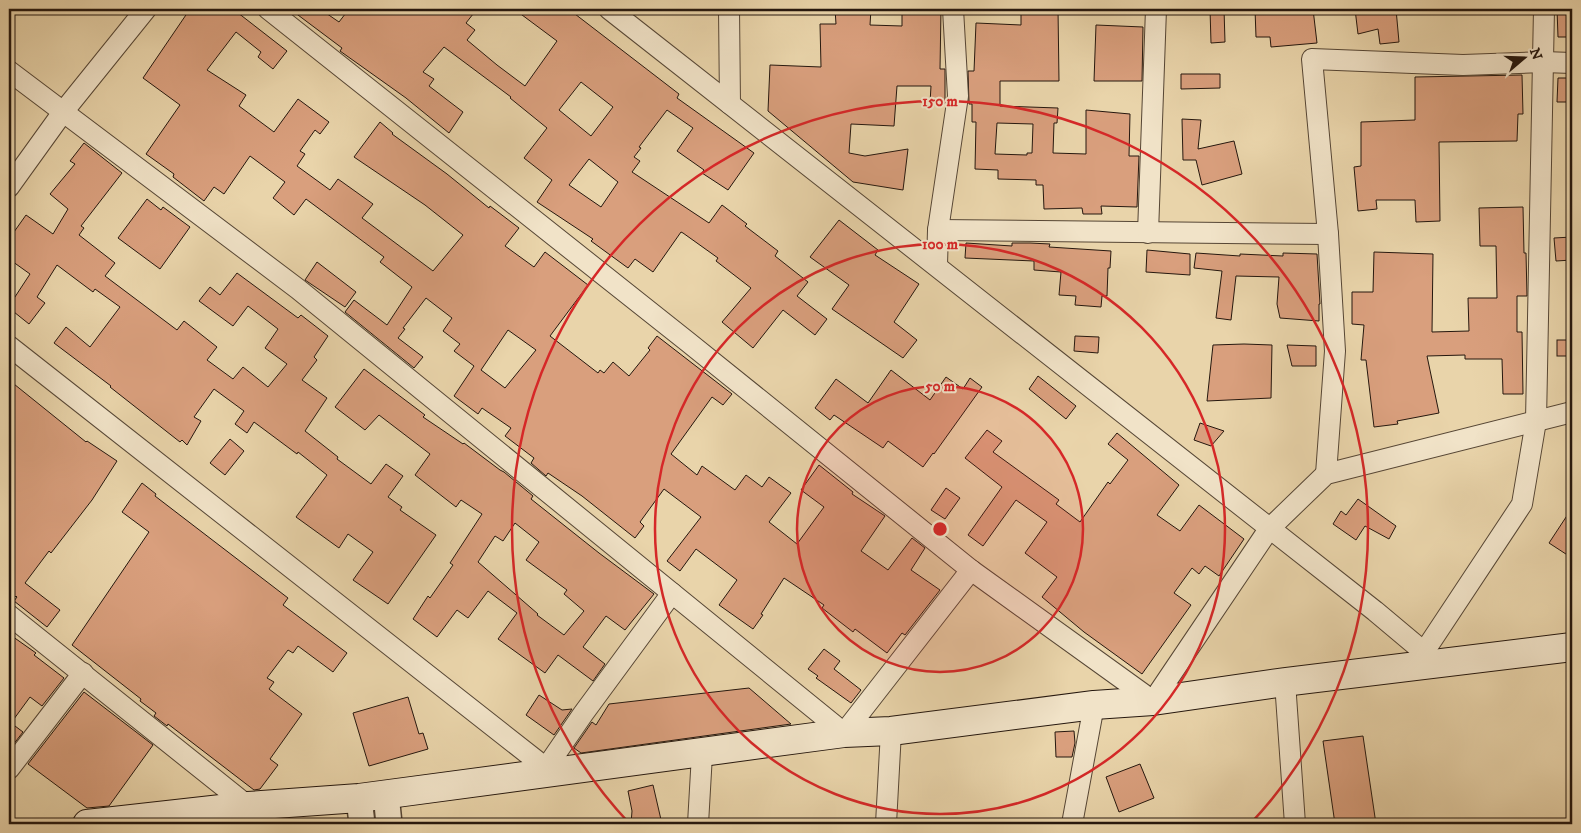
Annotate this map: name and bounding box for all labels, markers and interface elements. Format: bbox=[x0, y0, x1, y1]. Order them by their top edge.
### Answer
north arrow bbox=[1498, 32, 1548, 82]
text: N bbox=[1525, 46, 1546, 63]
text: 150 m bbox=[922, 92, 958, 111]
text: 100 m bbox=[922, 235, 959, 254]
text: 50 m bbox=[924, 377, 956, 396]
centre of rings bbox=[931, 520, 949, 538]

